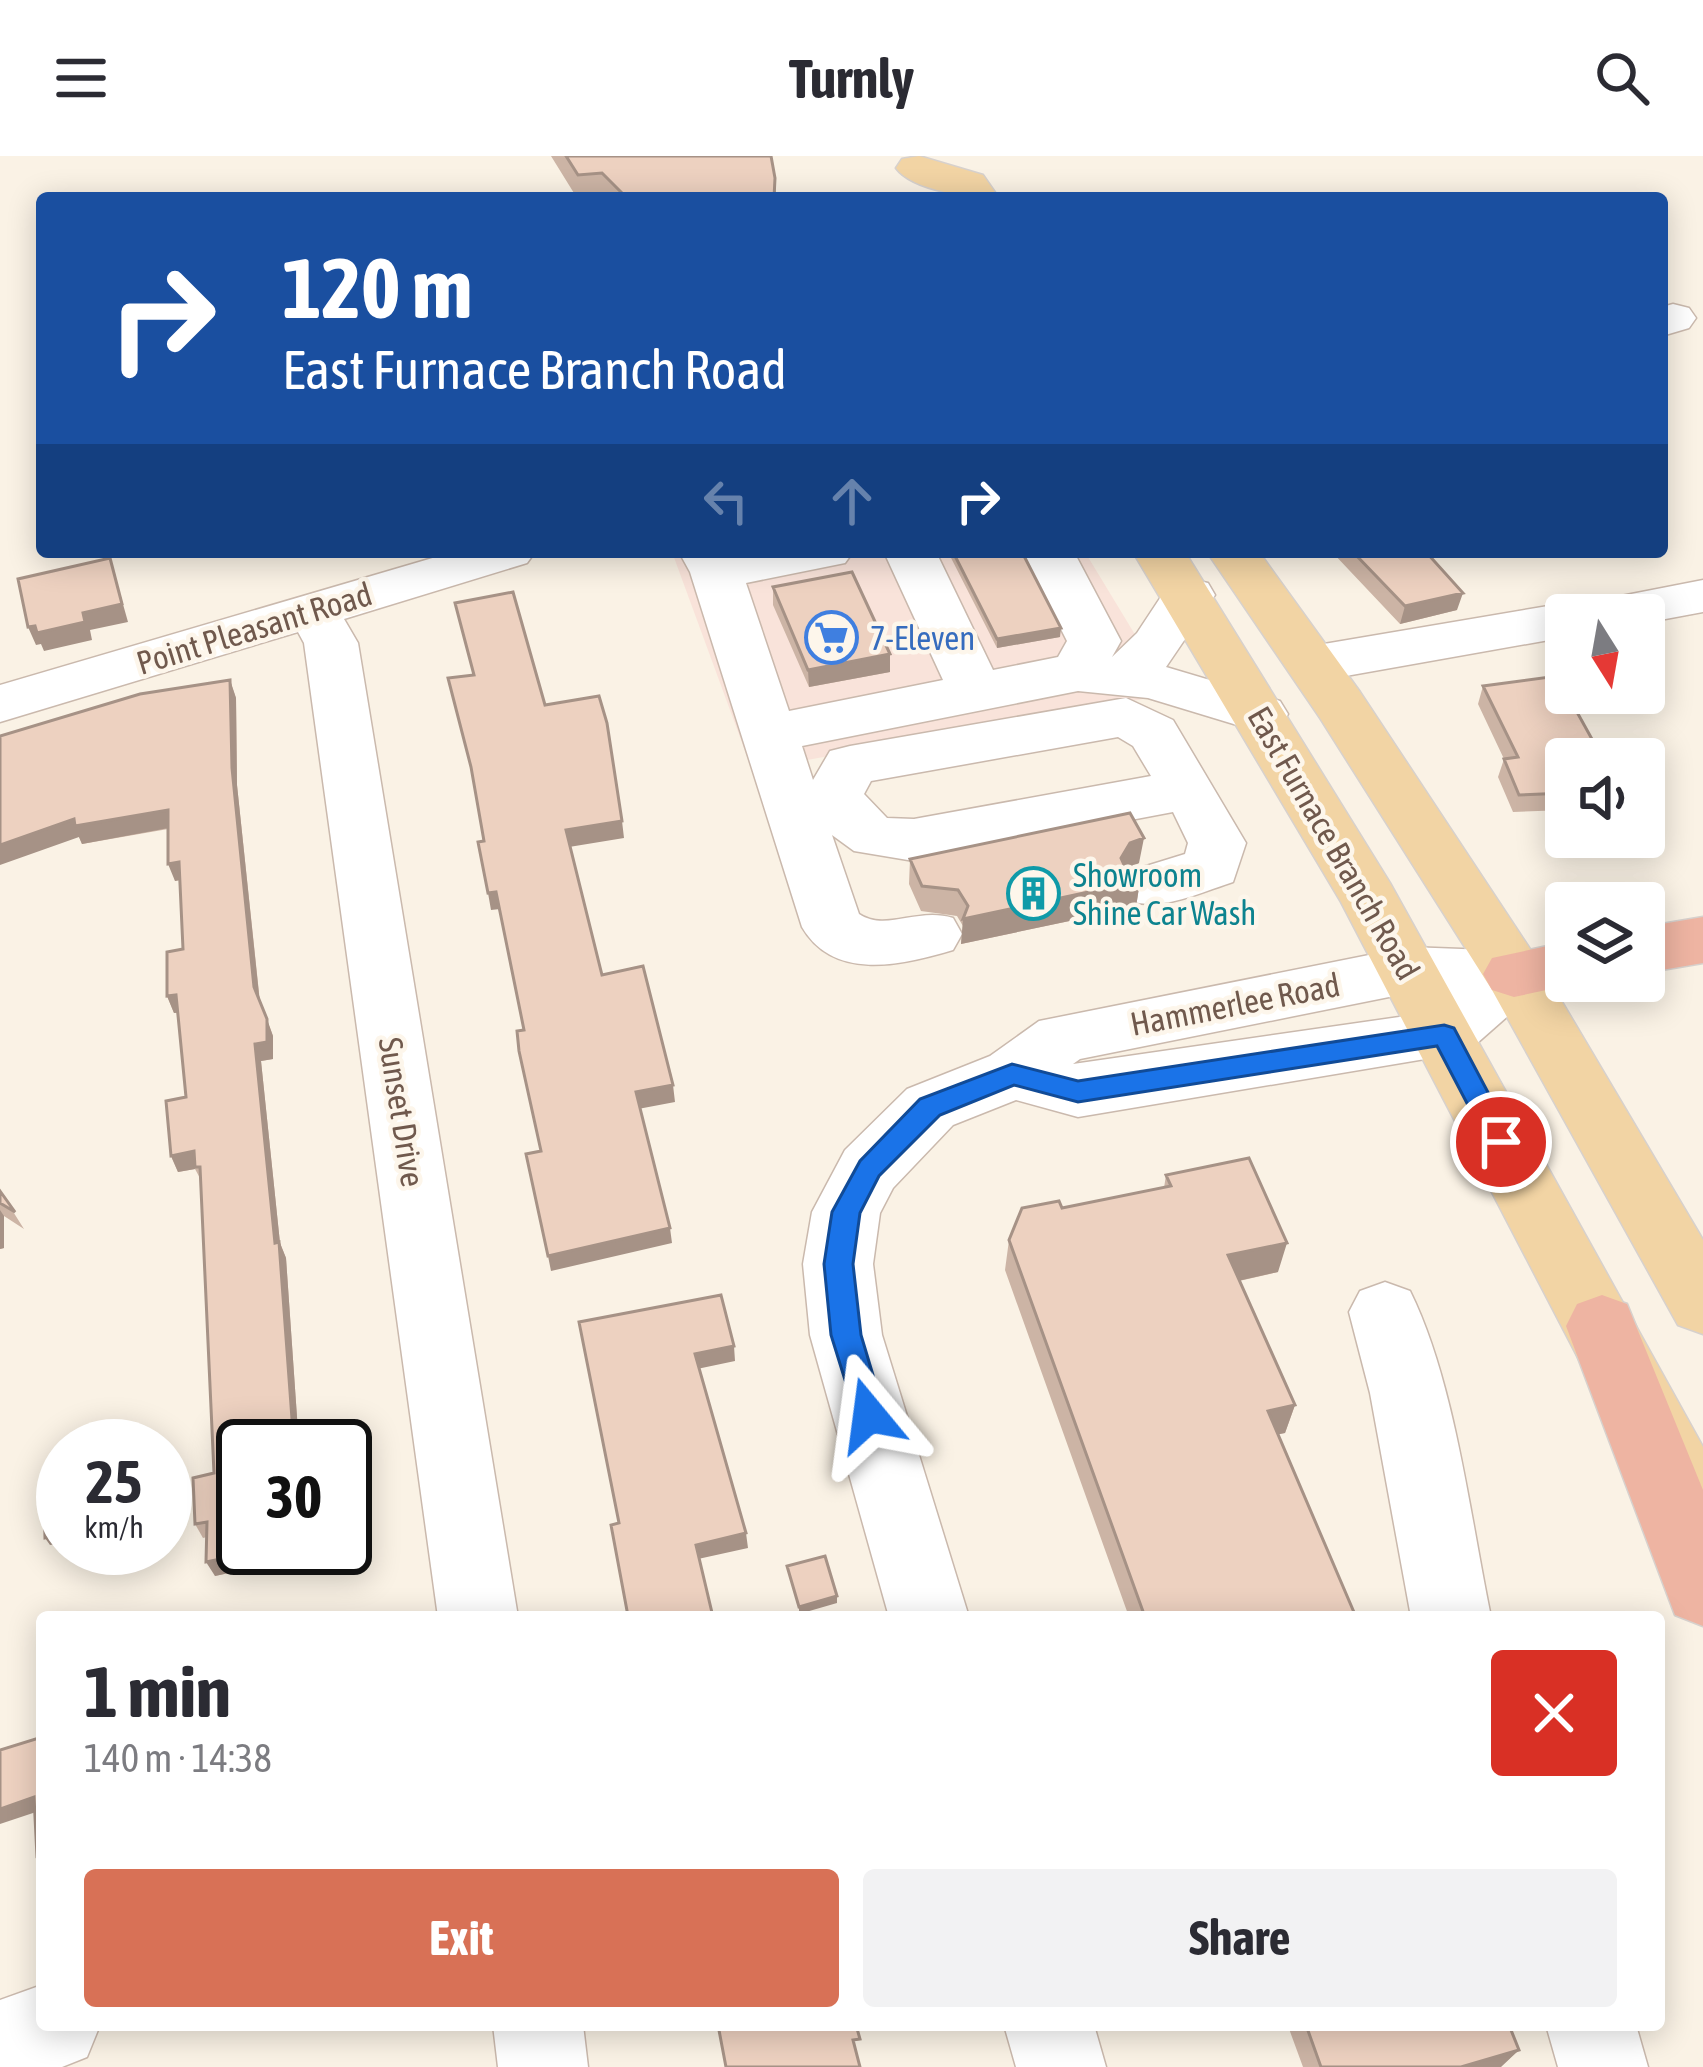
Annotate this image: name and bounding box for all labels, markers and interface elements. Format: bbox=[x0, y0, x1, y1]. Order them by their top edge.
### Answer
icon: menu bbox=[48, 45, 114, 111]
icon: search bbox=[1589, 45, 1655, 111]
text: Turnly bbox=[789, 48, 914, 109]
icon: right bbox=[84, 240, 240, 396]
text: 120 m bbox=[282, 240, 472, 336]
text: East Furnace Branch Road bbox=[282, 339, 787, 400]
icon: left bbox=[693, 468, 759, 534]
icon: ahead bbox=[819, 468, 885, 534]
icon: right bbox=[945, 468, 1011, 534]
street label: Point Pleasant Road bbox=[132, 574, 376, 682]
north arrow bbox=[1545, 594, 1665, 714]
map controls bbox=[1545, 594, 1665, 1002]
supermarket icon: 7-Eleven bbox=[803, 610, 859, 666]
place label: 7-Eleven bbox=[870, 619, 975, 657]
street label: East Furnace Branch Road bbox=[1240, 700, 1428, 986]
button: sound bbox=[1545, 738, 1665, 858]
place label: Showroom Shine Car Wash bbox=[1073, 856, 1256, 932]
building icon: Showroom Shine Car Wash bbox=[1006, 866, 1062, 922]
button: layers bbox=[1545, 882, 1665, 1002]
street label: Hammerlee Road bbox=[1127, 965, 1343, 1043]
street label: Sunset Drive bbox=[371, 1035, 433, 1189]
pin bbox=[1450, 1091, 1552, 1193]
icon: arrive bbox=[1468, 1109, 1534, 1175]
position arrow bbox=[806, 1352, 932, 1478]
speed limit sign: 30 bbox=[216, 1419, 372, 1575]
text: 25 bbox=[86, 1447, 142, 1516]
text: km/h bbox=[84, 1510, 144, 1544]
text: 1 min bbox=[84, 1650, 231, 1732]
button: close bbox=[1491, 1650, 1617, 1776]
text: 140 m · 14:38 bbox=[84, 1736, 272, 1780]
button: Exit bbox=[84, 1869, 839, 2007]
button: Share bbox=[863, 1869, 1617, 2007]

